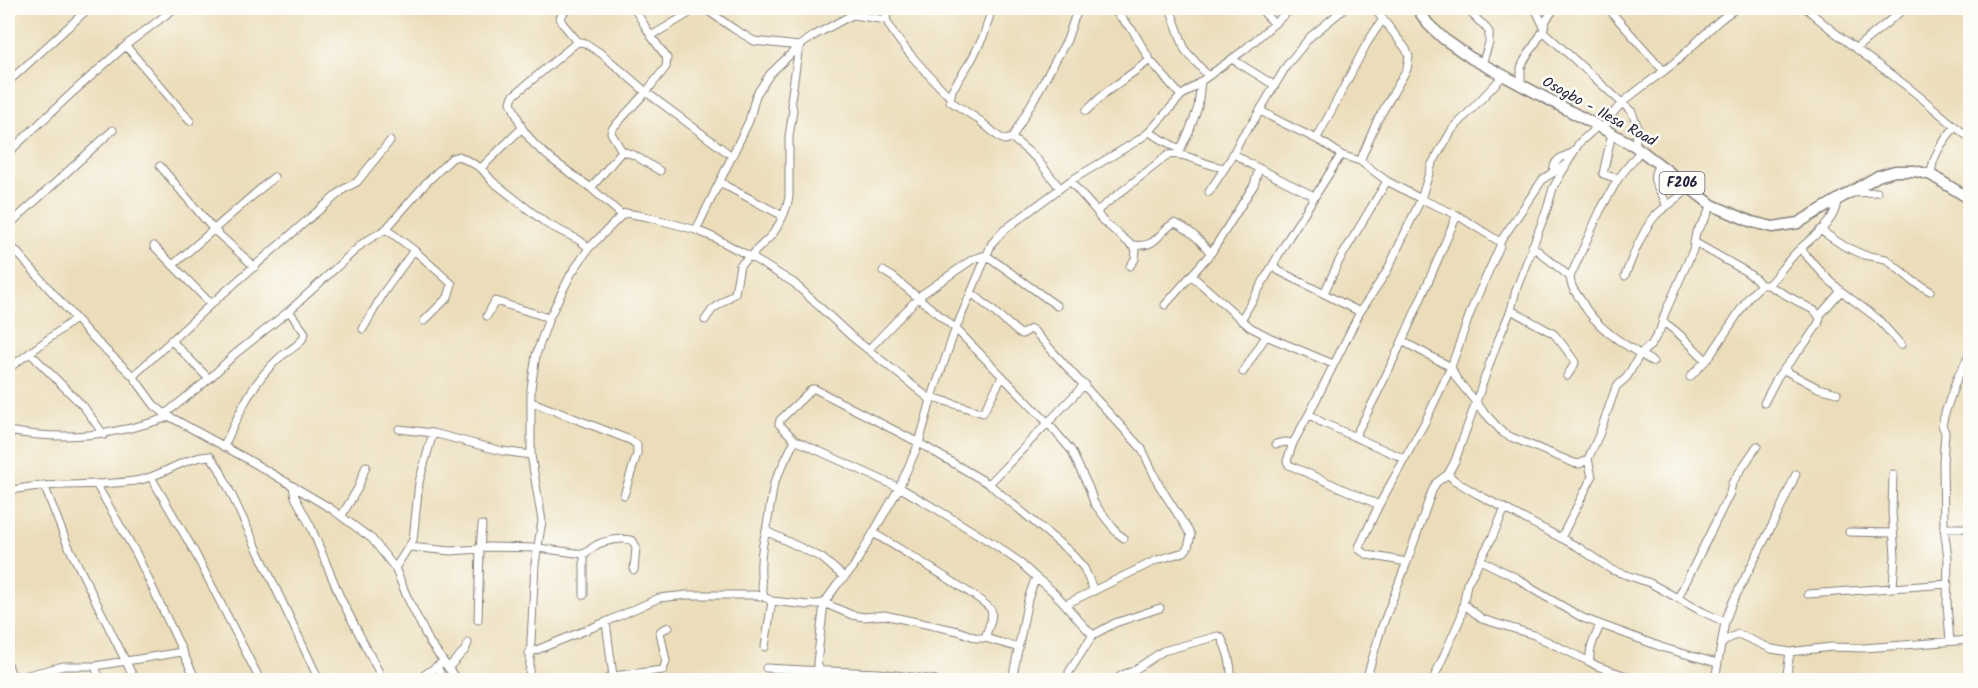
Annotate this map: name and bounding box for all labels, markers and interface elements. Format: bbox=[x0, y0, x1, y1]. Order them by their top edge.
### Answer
street label: Osogbo - Ilesa Road bbox=[1537, 71, 1661, 154]
road number: F206 bbox=[1660, 172, 1704, 194]

